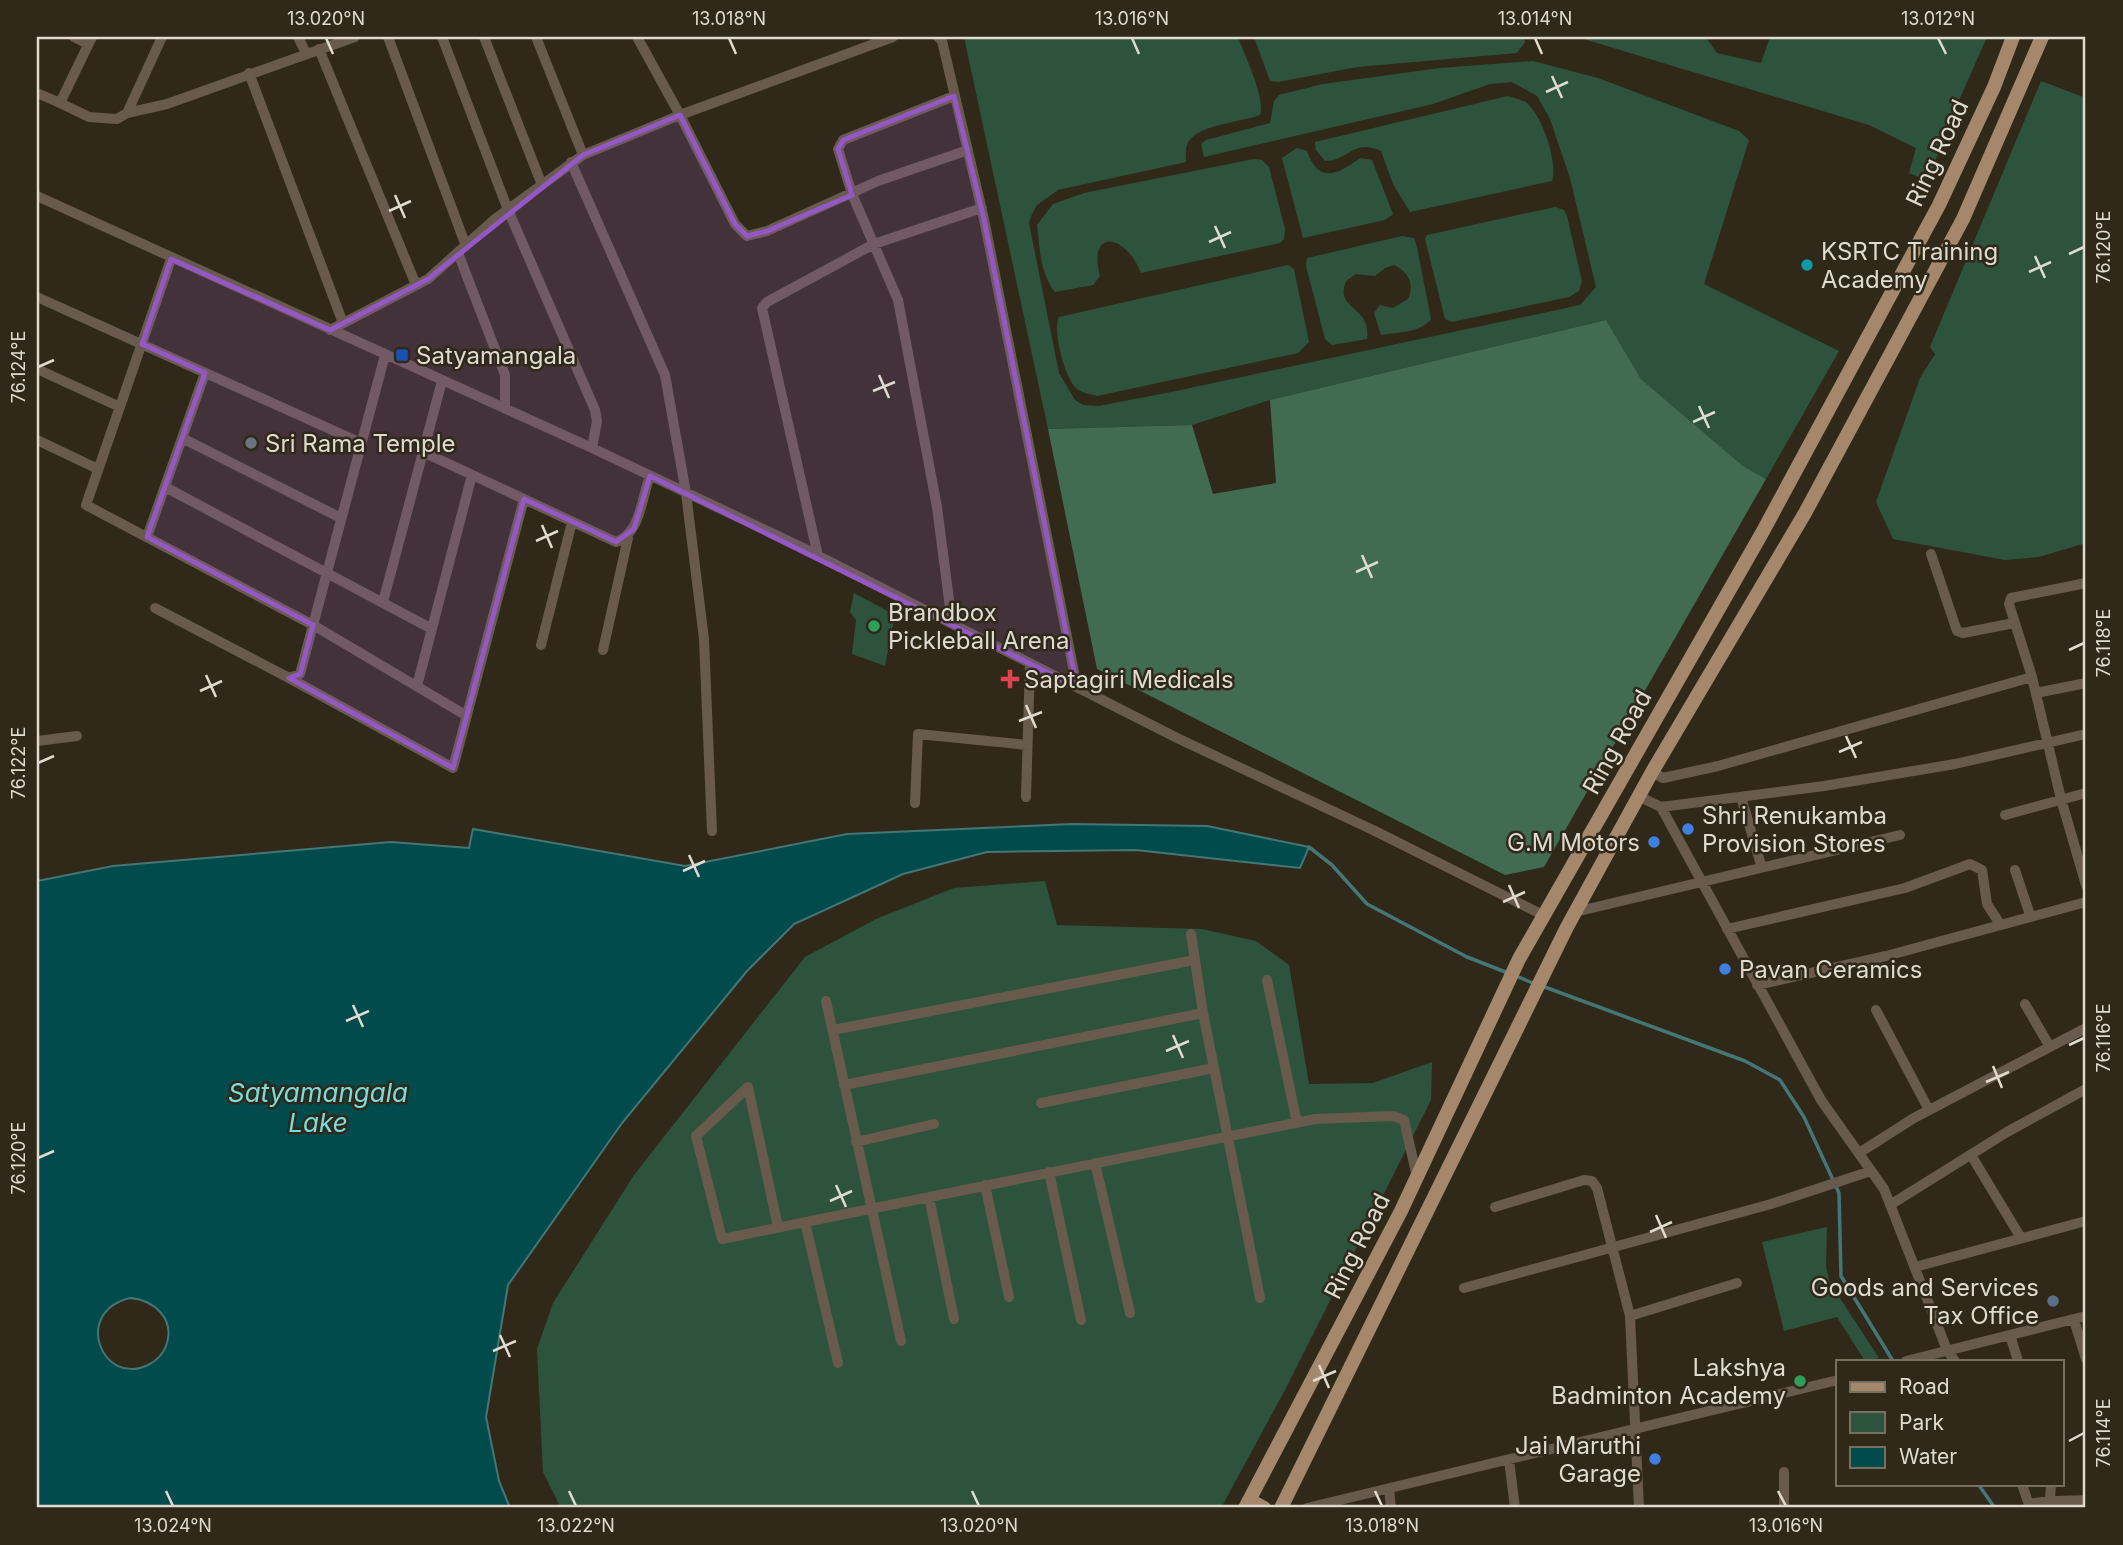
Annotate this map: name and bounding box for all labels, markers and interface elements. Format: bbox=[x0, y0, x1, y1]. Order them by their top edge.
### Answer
text: 13.020°N bbox=[287, 8, 365, 29]
text: 13.018°N bbox=[692, 8, 766, 29]
text: 13.016°N bbox=[1095, 8, 1169, 29]
text: 13.014°N bbox=[1498, 8, 1572, 29]
text: 13.012°N bbox=[1901, 8, 1975, 29]
street label: Ring Road bbox=[1900, 95, 1974, 211]
text: 76.120°E bbox=[2093, 211, 2114, 283]
place label: KSRTC Training Academy bbox=[1821, 237, 1998, 294]
marker: KSRTC Training Academy bbox=[1799, 257, 1815, 273]
text: 76.124°E bbox=[8, 331, 29, 403]
place label: Satyamangala bbox=[416, 341, 576, 370]
marker: Satyamangala bbox=[394, 347, 410, 363]
place label: Sri Rama Temple bbox=[265, 429, 456, 458]
marker: Sri Rama Temple bbox=[243, 435, 259, 451]
place label: Brandbox Pickleball Arena bbox=[888, 598, 1069, 655]
text: 76.118°E bbox=[2093, 609, 2114, 677]
marker: Brandbox Pickleball Arena bbox=[866, 618, 882, 634]
place label: Saptagiri Medicals bbox=[1024, 665, 1234, 694]
marker: Saptagiri Medicals bbox=[1002, 671, 1018, 687]
street label: Ring Road bbox=[1576, 685, 1658, 799]
text: 76.122°E bbox=[8, 727, 29, 799]
place label: Shri Renukamba Provision Stores bbox=[1702, 801, 1887, 858]
marker: Shri Renukamba Provision Stores bbox=[1680, 821, 1696, 837]
place label: G.M Motors bbox=[1507, 828, 1640, 857]
marker: G.M Motors bbox=[1646, 834, 1662, 850]
place label: Pavan Ceramics bbox=[1739, 955, 1922, 984]
marker: Pavan Ceramics bbox=[1717, 961, 1733, 977]
text: 76.116°E bbox=[2093, 1004, 2114, 1072]
water label: Satyamangala Lake bbox=[228, 1077, 408, 1138]
text: 76.120°E bbox=[8, 1122, 29, 1194]
street label: Ring Road bbox=[1318, 1188, 1396, 1304]
place label: Goods and Services Tax Office bbox=[1811, 1273, 2039, 1330]
marker: Goods and Services Tax Office bbox=[2045, 1293, 2061, 1309]
place label: Lakshya Badminton Academy bbox=[1551, 1353, 1786, 1410]
legend bbox=[1836, 1360, 2064, 1486]
marker: Lakshya Badminton Academy bbox=[1792, 1373, 1808, 1389]
text: Road bbox=[1899, 1374, 1950, 1399]
text: 76.114°E bbox=[2093, 1398, 2114, 1468]
text: Park bbox=[1899, 1410, 1944, 1435]
place label: Jai Maruthi Garage bbox=[1515, 1431, 1641, 1488]
text: Water bbox=[1899, 1444, 1957, 1469]
marker: Jai Maruthi Garage bbox=[1647, 1451, 1663, 1467]
text: 13.024°N bbox=[134, 1515, 212, 1536]
text: 13.022°N bbox=[537, 1515, 615, 1536]
text: 13.020°N bbox=[940, 1515, 1018, 1536]
text: 13.018°N bbox=[1345, 1515, 1419, 1536]
text: 13.016°N bbox=[1749, 1515, 1823, 1536]

